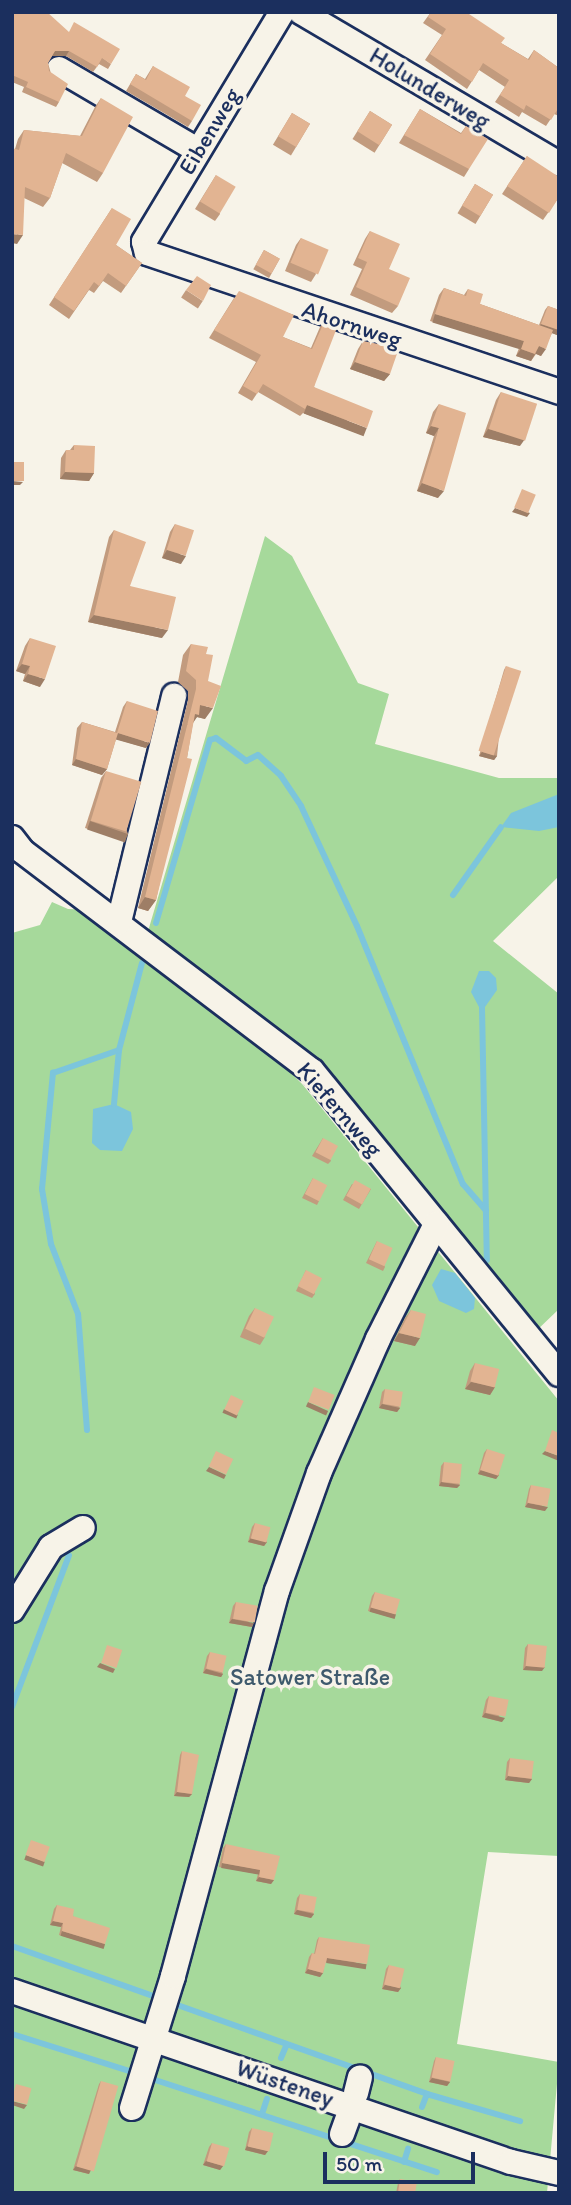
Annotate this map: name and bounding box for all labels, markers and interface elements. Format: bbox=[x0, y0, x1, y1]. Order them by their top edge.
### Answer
street label: Holunderweg bbox=[364, 41, 496, 135]
street label: Eibenweg bbox=[172, 82, 246, 180]
street label: Ahornweg bbox=[298, 294, 406, 354]
street label: Kiefernweg bbox=[291, 1056, 389, 1162]
park label: Satower Straße bbox=[230, 1663, 390, 1691]
street label: Wüsteney bbox=[232, 2053, 338, 2113]
scale bar bbox=[326, 2138, 478, 2182]
text: 50 m bbox=[336, 2151, 382, 2176]

